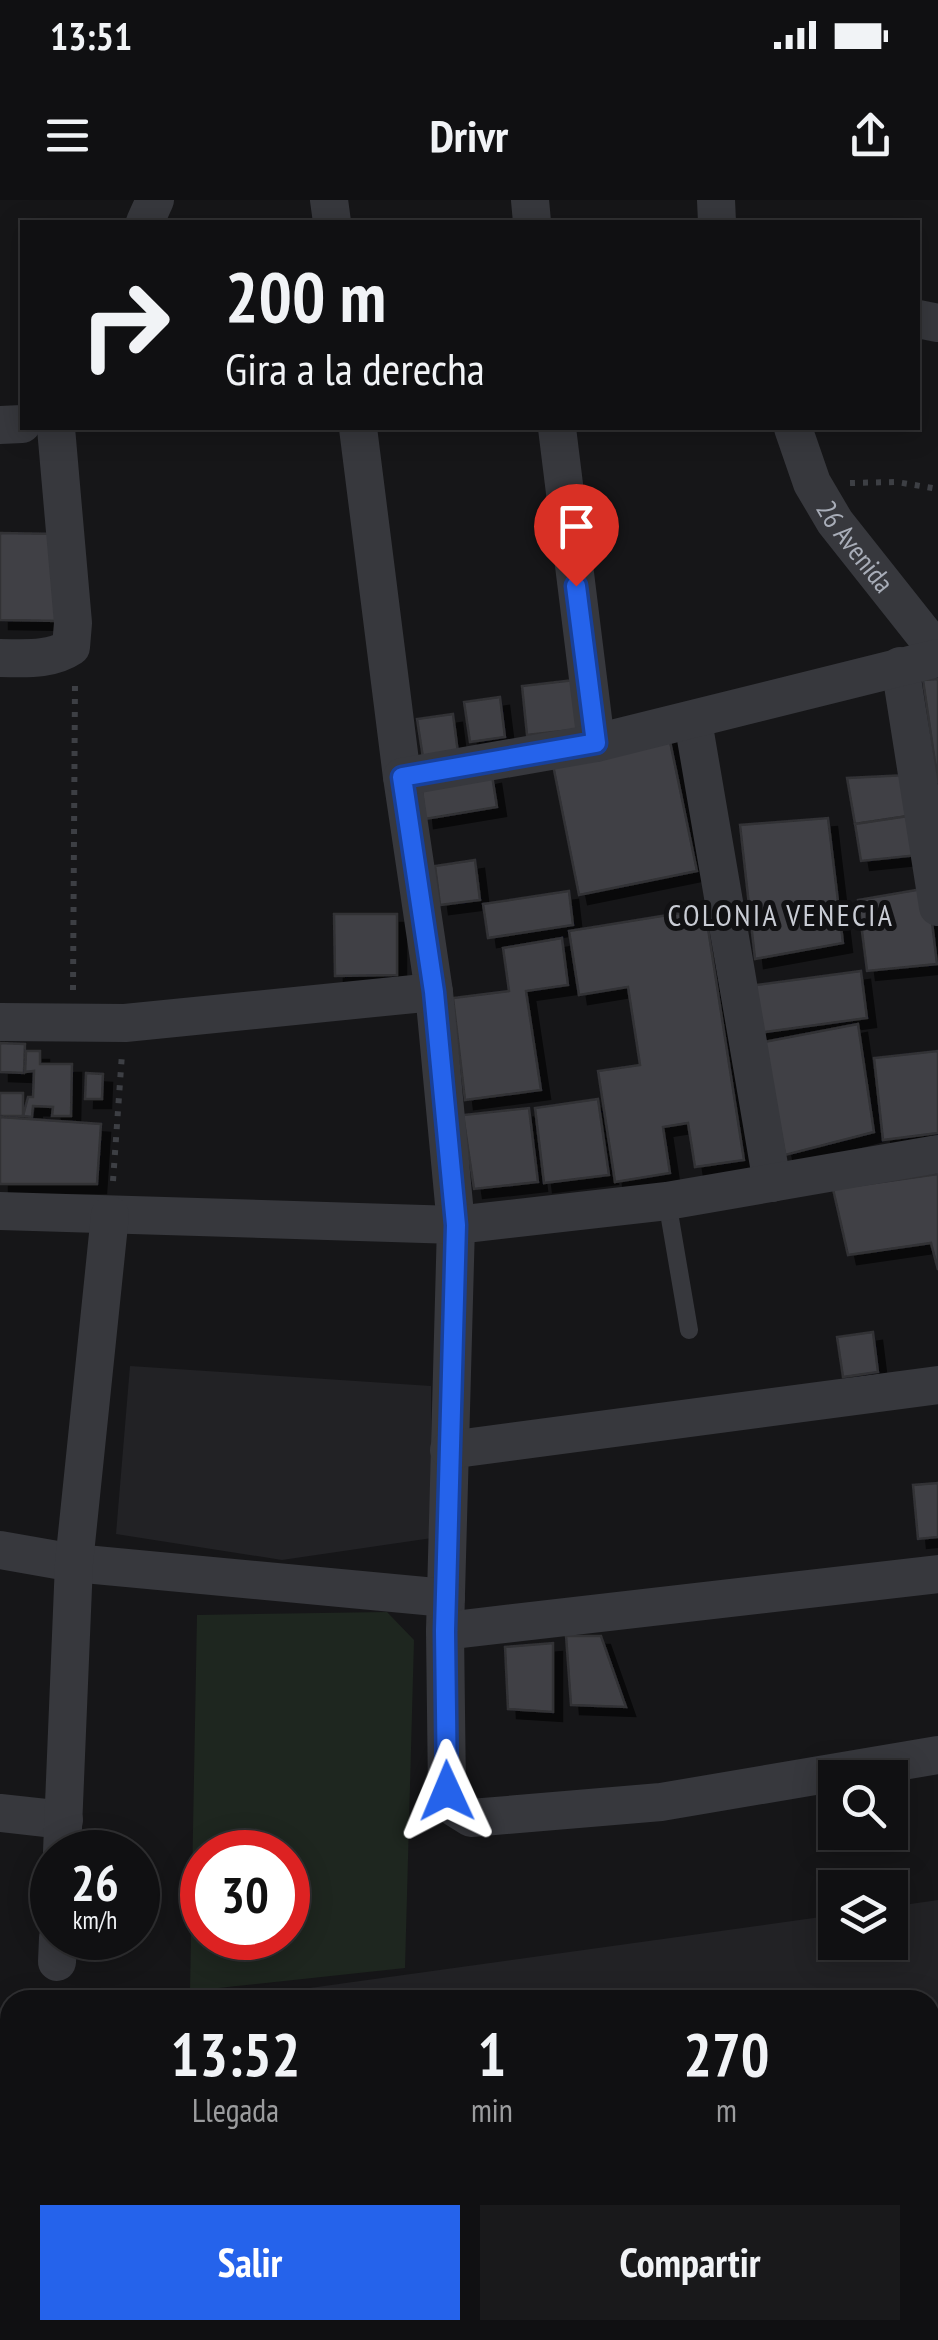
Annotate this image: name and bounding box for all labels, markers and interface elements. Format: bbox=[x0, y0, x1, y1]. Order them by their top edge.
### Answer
text: 13:51 bbox=[50, 11, 132, 60]
text: Drivr bbox=[430, 106, 508, 164]
icon: menu bbox=[40, 108, 95, 163]
icon: share bbox=[843, 108, 898, 163]
text: 200 m bbox=[225, 251, 386, 341]
icon: right bbox=[60, 260, 190, 390]
text: Gira a la derecha bbox=[225, 339, 485, 397]
pin bbox=[534, 484, 619, 587]
street label: 26 Avenida bbox=[808, 493, 903, 600]
icon: arrive bbox=[549, 499, 604, 554]
district label: COLONIA VENECIA bbox=[668, 895, 894, 934]
position arrow bbox=[395, 1739, 499, 1843]
map controls bbox=[818, 1760, 908, 1960]
button: search bbox=[818, 1760, 908, 1850]
speed limit sign: 30 bbox=[180, 1830, 310, 1960]
text: 26 bbox=[71, 1850, 119, 1915]
button: layers bbox=[818, 1870, 908, 1960]
text: km/h bbox=[73, 1904, 117, 1936]
text: 13:52 bbox=[171, 2015, 300, 2093]
text: 1 bbox=[478, 2015, 506, 2093]
text: 270 bbox=[683, 2015, 769, 2093]
text: Llegada bbox=[192, 2089, 279, 2131]
text: min bbox=[471, 2089, 513, 2131]
text: m bbox=[716, 2089, 737, 2131]
button: Salir bbox=[40, 2205, 460, 2320]
button: Compartir bbox=[480, 2205, 900, 2320]

